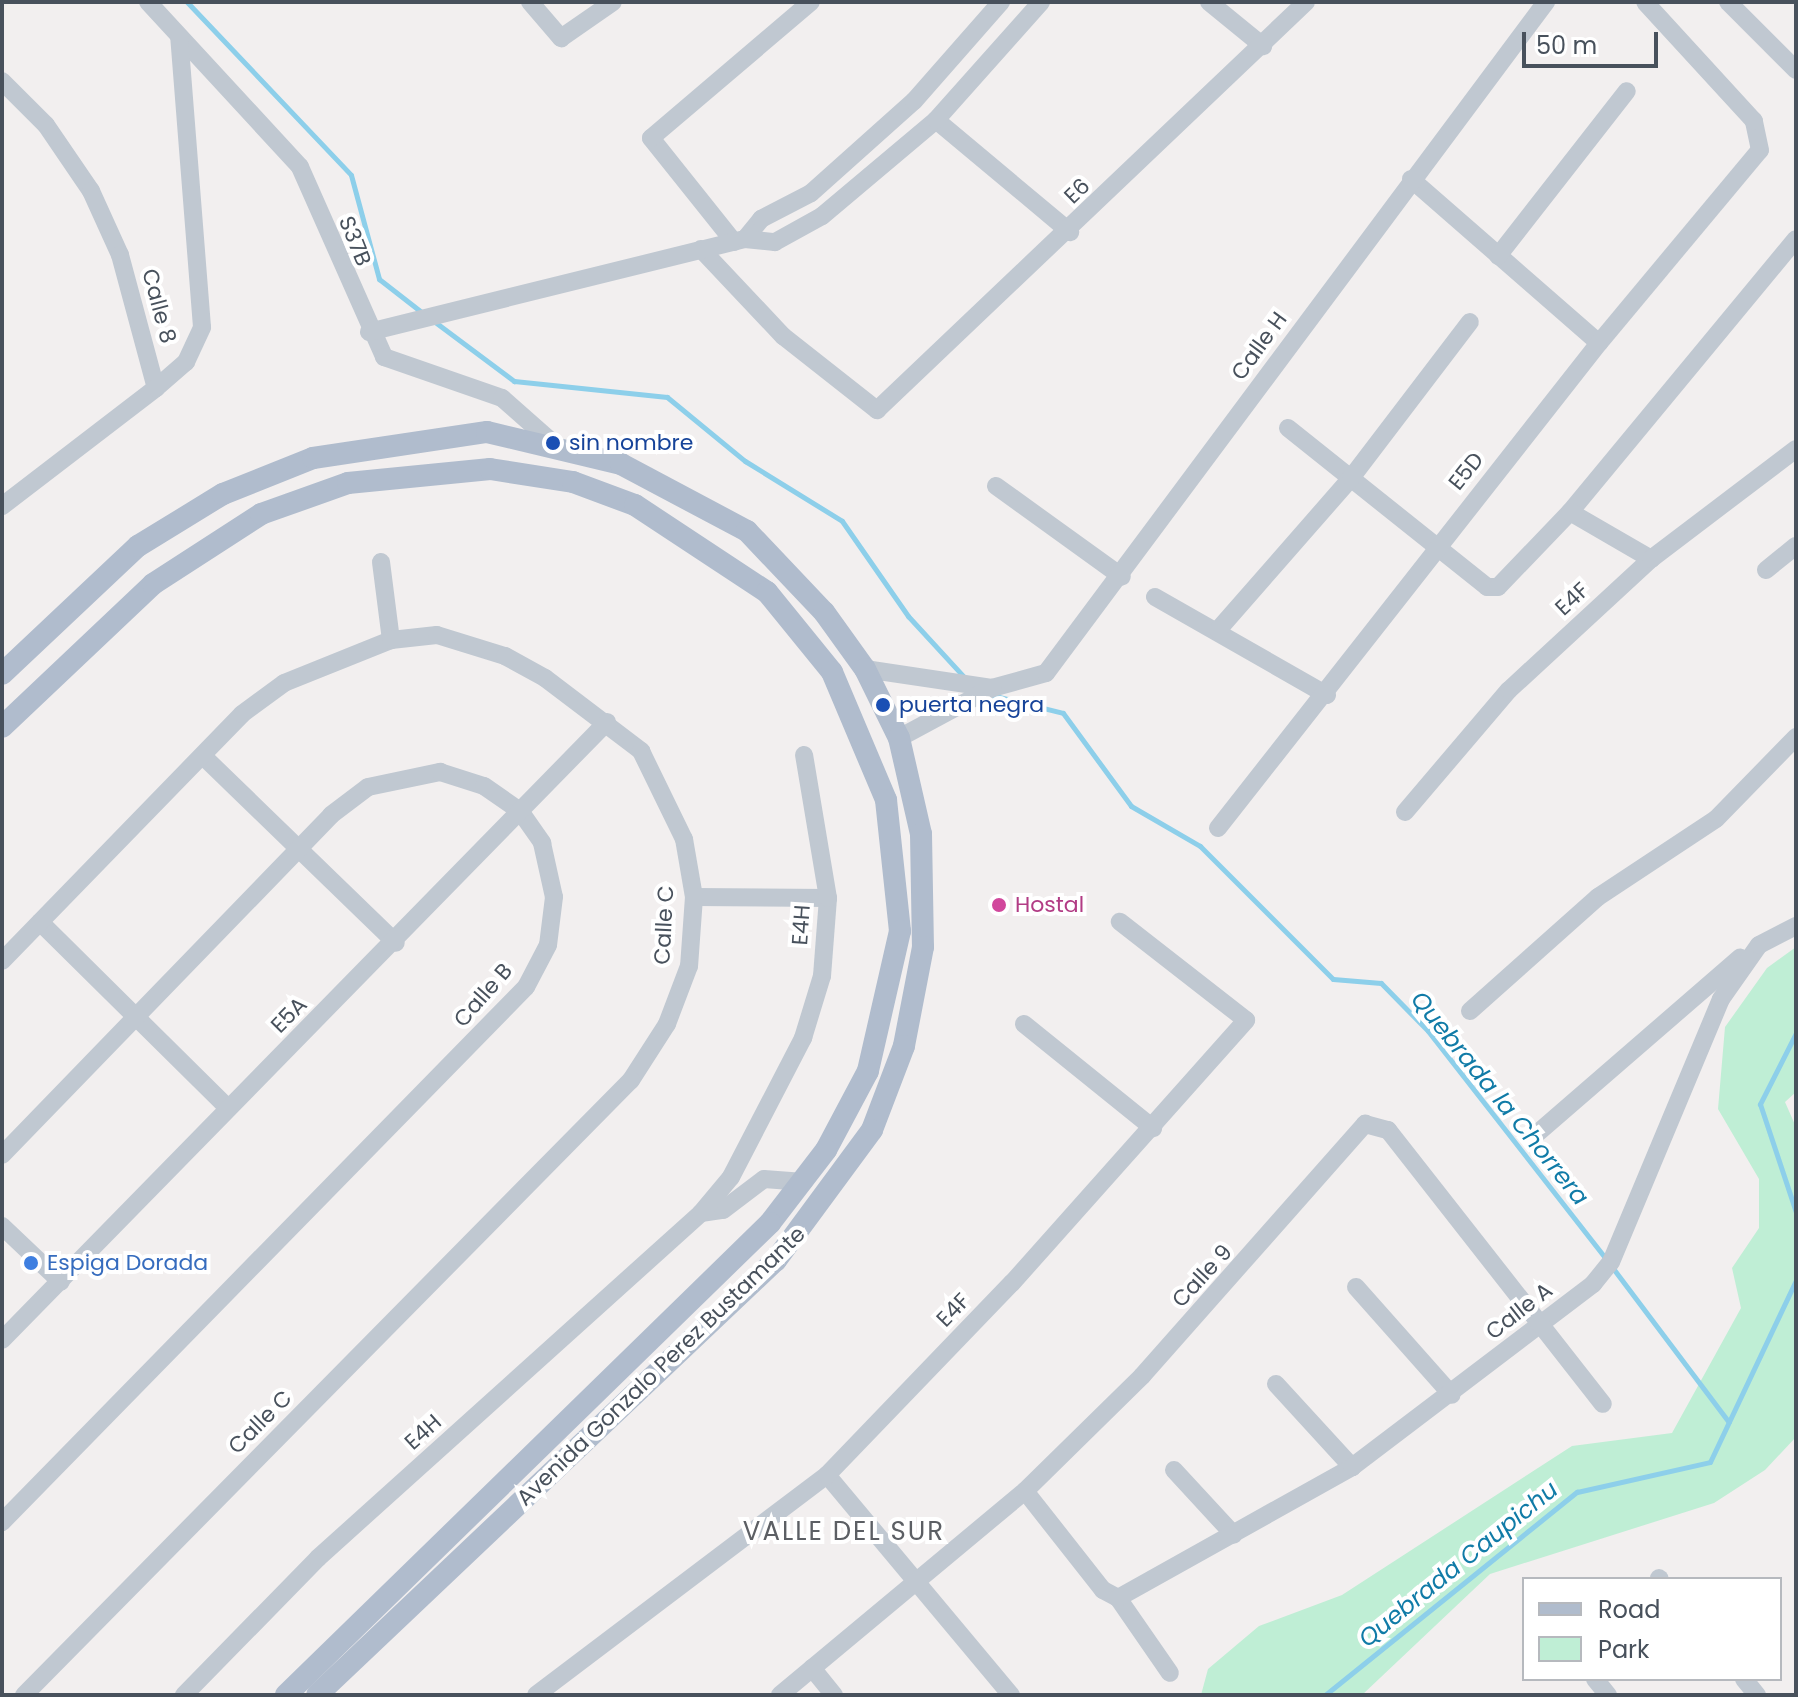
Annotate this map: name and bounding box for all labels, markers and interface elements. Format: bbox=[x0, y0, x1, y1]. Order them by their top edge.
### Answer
scale bar bbox=[1526, 16, 1662, 66]
text: 50 m bbox=[1536, 29, 1597, 62]
street label: E6 bbox=[1059, 173, 1095, 209]
street label: S37B bbox=[333, 212, 377, 270]
street label: Calle 8 bbox=[136, 266, 182, 346]
street label: Calle H bbox=[1226, 307, 1292, 385]
place label: sin nombre bbox=[569, 430, 693, 456]
marker: sin nombre bbox=[544, 434, 562, 452]
street label: E5D bbox=[1443, 447, 1489, 495]
street label: E4F bbox=[1550, 577, 1594, 621]
place label: puerta negra bbox=[899, 692, 1044, 718]
marker: puerta negra bbox=[874, 696, 892, 714]
street label: Calle C bbox=[649, 885, 679, 965]
place label: Hostal bbox=[1015, 892, 1084, 918]
marker: Hostal bbox=[990, 896, 1008, 914]
street label: E4H bbox=[786, 904, 816, 946]
street label: Calle B bbox=[448, 958, 518, 1032]
water label: Quebrada la Chorrera bbox=[1405, 985, 1595, 1211]
street label: E5A bbox=[266, 992, 312, 1038]
street label: Avenida Gonzalo Perez Bustamante bbox=[511, 1221, 811, 1511]
street label: Calle 9 bbox=[1166, 1239, 1238, 1313]
place label: Espiga Dorada bbox=[47, 1250, 208, 1276]
marker: Espiga Dorada bbox=[22, 1254, 40, 1272]
street label: Calle A bbox=[1481, 1277, 1557, 1345]
street label: E4F bbox=[931, 1288, 975, 1332]
street label: Calle C bbox=[223, 1385, 297, 1459]
street label: E4H bbox=[399, 1409, 447, 1455]
water label: Quebrada Caupichu bbox=[1353, 1475, 1563, 1653]
district label: VALLE DEL SUR bbox=[743, 1516, 945, 1548]
legend bbox=[1522, 1577, 1782, 1681]
text: Road bbox=[1598, 1593, 1660, 1626]
text: Park bbox=[1598, 1633, 1649, 1666]

